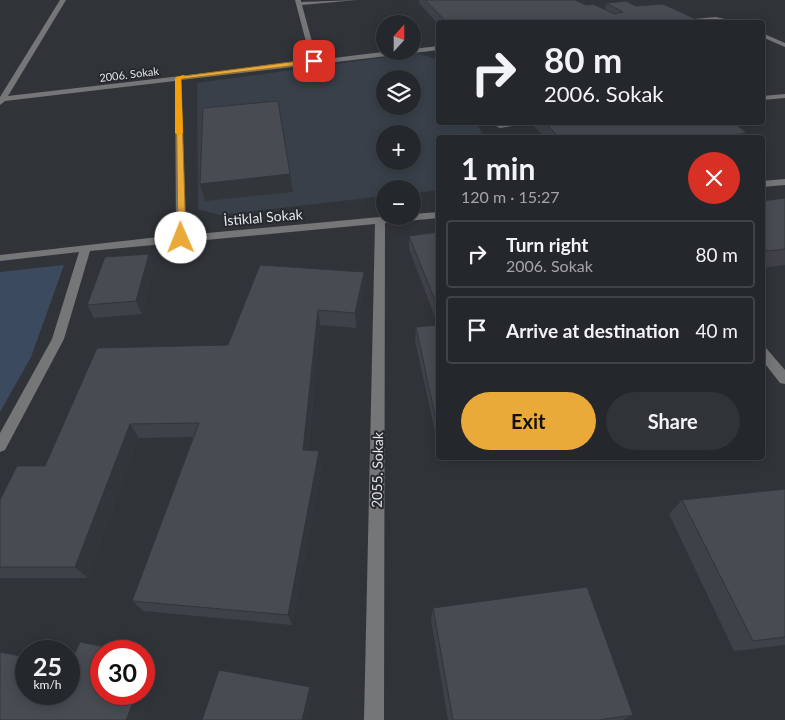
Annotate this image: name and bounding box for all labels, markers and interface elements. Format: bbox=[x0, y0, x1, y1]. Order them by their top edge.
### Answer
north arrow bbox=[376, 15, 421, 60]
map controls bbox=[376, 15, 421, 225]
text: 80 m bbox=[544, 38, 622, 80]
pin bbox=[293, 40, 335, 82]
icon: right bbox=[461, 40, 526, 105]
icon: arrive bbox=[300, 47, 328, 75]
street label: 2006. Sokak bbox=[99, 64, 160, 84]
button: layers bbox=[376, 70, 421, 115]
text: 2006. Sokak bbox=[544, 80, 664, 107]
button: + bbox=[376, 125, 421, 170]
text: 1 min bbox=[461, 150, 535, 186]
button: close bbox=[688, 152, 740, 204]
button: − bbox=[376, 180, 421, 225]
text: 120 m · 15:27 bbox=[461, 187, 560, 206]
street label: İstiklal Sokak bbox=[223, 205, 304, 229]
position arrow bbox=[154, 211, 206, 263]
text: Turn right bbox=[506, 233, 588, 256]
icon: right bbox=[463, 240, 491, 268]
text: 80 m bbox=[695, 243, 738, 266]
text: 2006. Sokak bbox=[506, 256, 593, 275]
icon: arrive bbox=[463, 316, 491, 344]
text: Arrive at destination bbox=[506, 319, 679, 342]
text: 40 m bbox=[695, 319, 738, 342]
button: Exit bbox=[461, 392, 596, 450]
button: Share bbox=[606, 392, 740, 450]
street label: 2055. Sokak bbox=[368, 431, 386, 508]
speed limit sign: 30 bbox=[90, 640, 155, 705]
text: 25 bbox=[33, 651, 62, 681]
text: km/h bbox=[33, 677, 62, 692]

